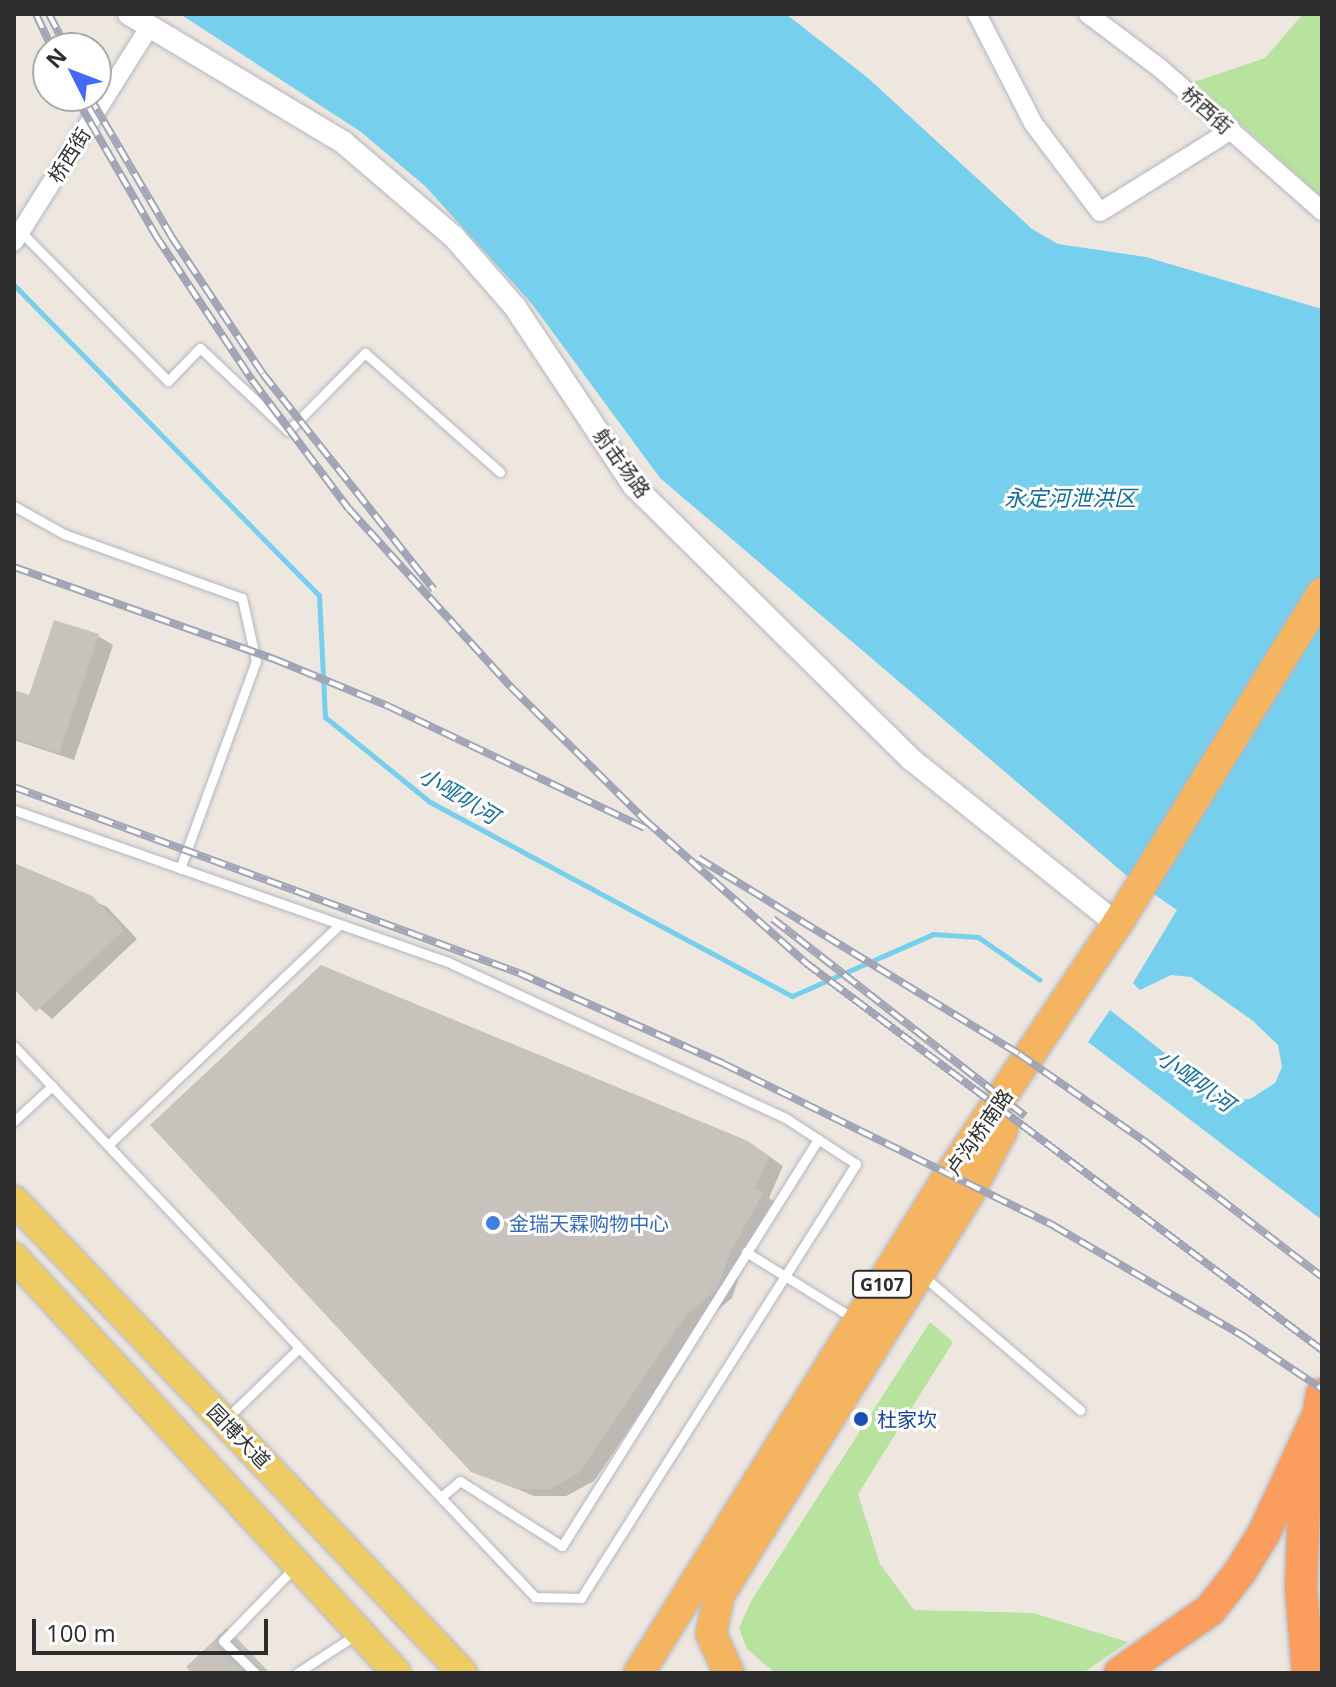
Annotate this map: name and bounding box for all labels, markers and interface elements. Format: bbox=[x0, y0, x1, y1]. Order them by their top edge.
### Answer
north arrow bbox=[32, 32, 112, 112]
text: N bbox=[39, 41, 73, 74]
street label: 桥西街 bbox=[1176, 81, 1238, 139]
street label: 桥西街 bbox=[43, 123, 95, 187]
street label: 射击场路 bbox=[589, 424, 655, 502]
water label: 永定河泄洪区 bbox=[1004, 485, 1136, 511]
water label: 小哑叭河 bbox=[414, 761, 504, 829]
water label: 小哑叭河 bbox=[1153, 1043, 1239, 1117]
street label: 卢沟桥南路 bbox=[940, 1084, 1018, 1180]
place label: 金瑞天霖购物中心 bbox=[509, 1211, 669, 1235]
marker: 金瑞天霖购物中心 bbox=[484, 1214, 502, 1232]
road number: G107 bbox=[852, 1270, 912, 1298]
street label: 园博大道 bbox=[203, 1399, 275, 1473]
place label: 杜家坎 bbox=[877, 1407, 937, 1431]
marker: 杜家坎 bbox=[852, 1410, 870, 1428]
scale bar bbox=[36, 1603, 272, 1653]
text: 100 m bbox=[46, 1616, 116, 1649]

